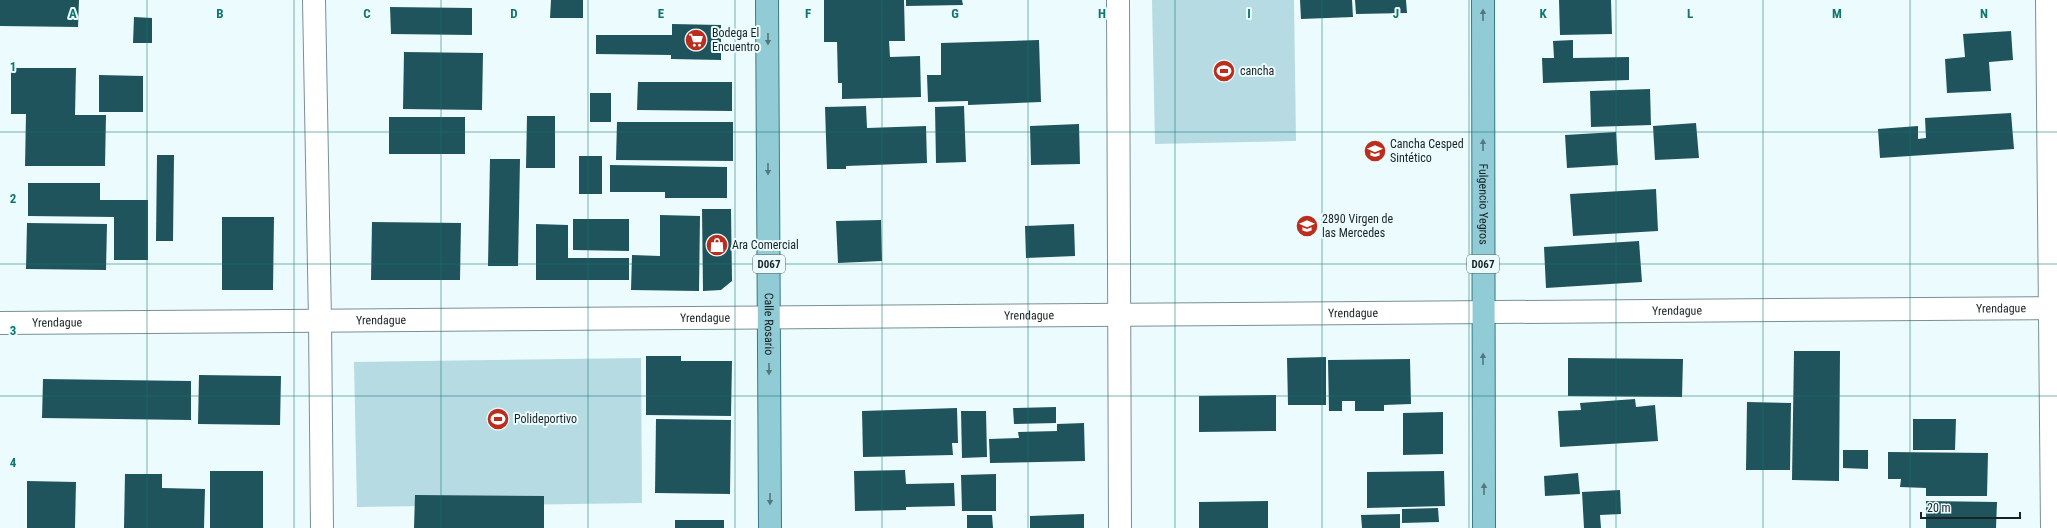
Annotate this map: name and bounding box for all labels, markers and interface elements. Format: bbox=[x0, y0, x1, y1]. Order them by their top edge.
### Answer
text: A bbox=[69, 6, 77, 21]
text: B bbox=[216, 6, 224, 21]
text: C bbox=[363, 6, 371, 21]
text: D bbox=[510, 6, 518, 21]
text: E bbox=[658, 6, 665, 21]
text: F bbox=[805, 6, 811, 21]
text: G bbox=[951, 6, 959, 21]
text: H bbox=[1098, 6, 1106, 21]
text: I bbox=[1247, 6, 1251, 21]
text: J bbox=[1393, 6, 1399, 21]
text: K bbox=[1539, 6, 1547, 21]
text: L bbox=[1687, 6, 1693, 21]
text: M bbox=[1832, 6, 1842, 21]
text: N bbox=[1980, 6, 1988, 21]
one-way arrow bbox=[1480, 8, 1486, 21]
place label: Bodega El Encuentro bbox=[712, 26, 760, 54]
supermarket icon: Bodega El Encuentro bbox=[683, 27, 709, 53]
one-way arrow bbox=[765, 33, 771, 46]
sports icon: cancha bbox=[1211, 58, 1237, 84]
text: 1 bbox=[10, 59, 16, 74]
place label: cancha bbox=[1240, 64, 1274, 78]
place label: Cancha Cesped Sintético bbox=[1390, 137, 1464, 165]
school or university icon: Cancha Cesped Sintético bbox=[1362, 138, 1388, 164]
one-way arrow bbox=[1480, 138, 1486, 151]
one-way arrow bbox=[765, 163, 771, 176]
street label: Fulgencio Yegros bbox=[1476, 163, 1490, 245]
text: 2 bbox=[10, 191, 17, 206]
place label: 2890 Virgen de las Mercedes bbox=[1322, 212, 1394, 240]
school or university icon: 2890 Virgen de las Mercedes bbox=[1294, 213, 1320, 239]
shop icon: Ara Comercial bbox=[704, 232, 730, 258]
place label: Ara Comercial bbox=[732, 238, 799, 252]
road number: D067 bbox=[753, 255, 785, 273]
road number: D067 bbox=[1467, 255, 1499, 273]
street label: Calle Rosario bbox=[762, 293, 776, 355]
street label: Yrendague bbox=[1976, 301, 2026, 316]
street label: Yrendague bbox=[1652, 304, 1702, 318]
street label: Yrendague bbox=[1328, 306, 1378, 320]
street label: Yrendague bbox=[1004, 308, 1054, 323]
street label: Yrendague bbox=[680, 311, 730, 325]
street label: Yrendague bbox=[356, 313, 406, 327]
street label: Yrendague bbox=[32, 315, 82, 330]
text: 3 bbox=[10, 323, 16, 338]
one-way arrow bbox=[1480, 352, 1486, 365]
one-way arrow bbox=[766, 363, 773, 375]
sports icon: Polideportivo bbox=[485, 406, 511, 432]
place label: Polideportivo bbox=[514, 412, 577, 426]
text: 4 bbox=[10, 455, 17, 470]
one-way arrow bbox=[1481, 482, 1487, 495]
one-way arrow bbox=[767, 493, 773, 506]
scale bar bbox=[1921, 494, 2020, 520]
text: 20 m bbox=[1927, 501, 1951, 515]

